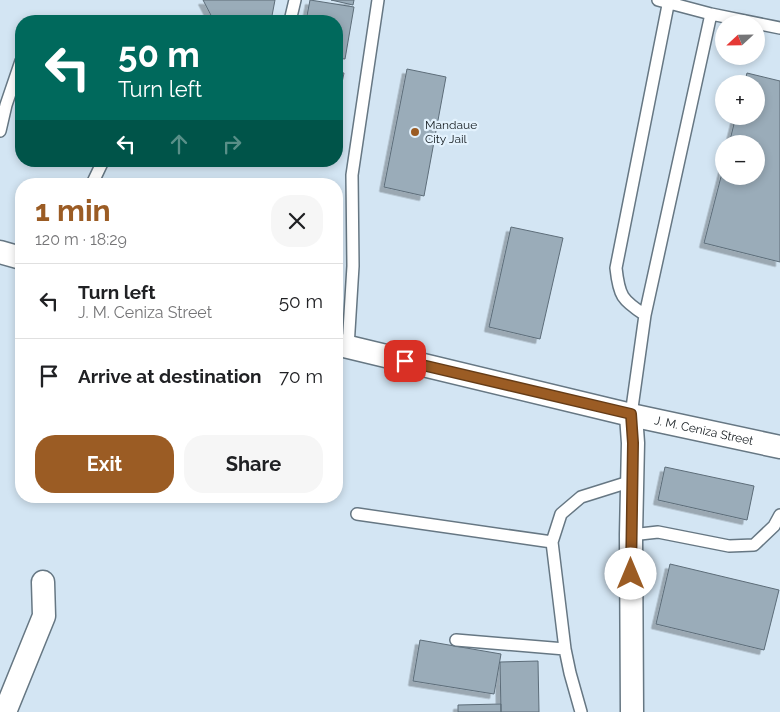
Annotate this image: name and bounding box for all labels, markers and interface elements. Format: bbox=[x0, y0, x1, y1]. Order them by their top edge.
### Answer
north arrow bbox=[715, 15, 765, 65]
map controls bbox=[715, 15, 765, 185]
text: 50 m bbox=[118, 34, 200, 75]
icon: left bbox=[35, 35, 100, 100]
button: + bbox=[715, 75, 765, 125]
text: Turn left bbox=[118, 76, 202, 102]
place label: Mandaue City Jail bbox=[425, 118, 477, 146]
marker: Mandaue City Jail bbox=[409, 126, 421, 138]
icon: left bbox=[112, 130, 140, 158]
icon: ahead bbox=[165, 130, 193, 158]
icon: right bbox=[218, 130, 246, 158]
button: − bbox=[715, 135, 765, 185]
text: 1 min bbox=[35, 193, 111, 228]
button: close bbox=[271, 195, 323, 247]
text: 120 m · 18:29 bbox=[35, 230, 127, 249]
text: Turn left bbox=[78, 281, 155, 303]
icon: left bbox=[35, 287, 63, 315]
text: 50 m bbox=[279, 290, 323, 312]
text: J. M. Ceniza Street bbox=[78, 303, 212, 322]
pin bbox=[384, 340, 426, 382]
icon: arrive bbox=[391, 347, 419, 375]
icon: arrive bbox=[35, 362, 63, 390]
text: Arrive at destination bbox=[78, 365, 262, 387]
text: 70 m bbox=[279, 365, 323, 387]
street label: J. M. Ceniza Street bbox=[653, 413, 755, 448]
button: Exit bbox=[35, 435, 174, 493]
button: Share bbox=[184, 435, 323, 493]
position arrow bbox=[604, 547, 656, 599]

